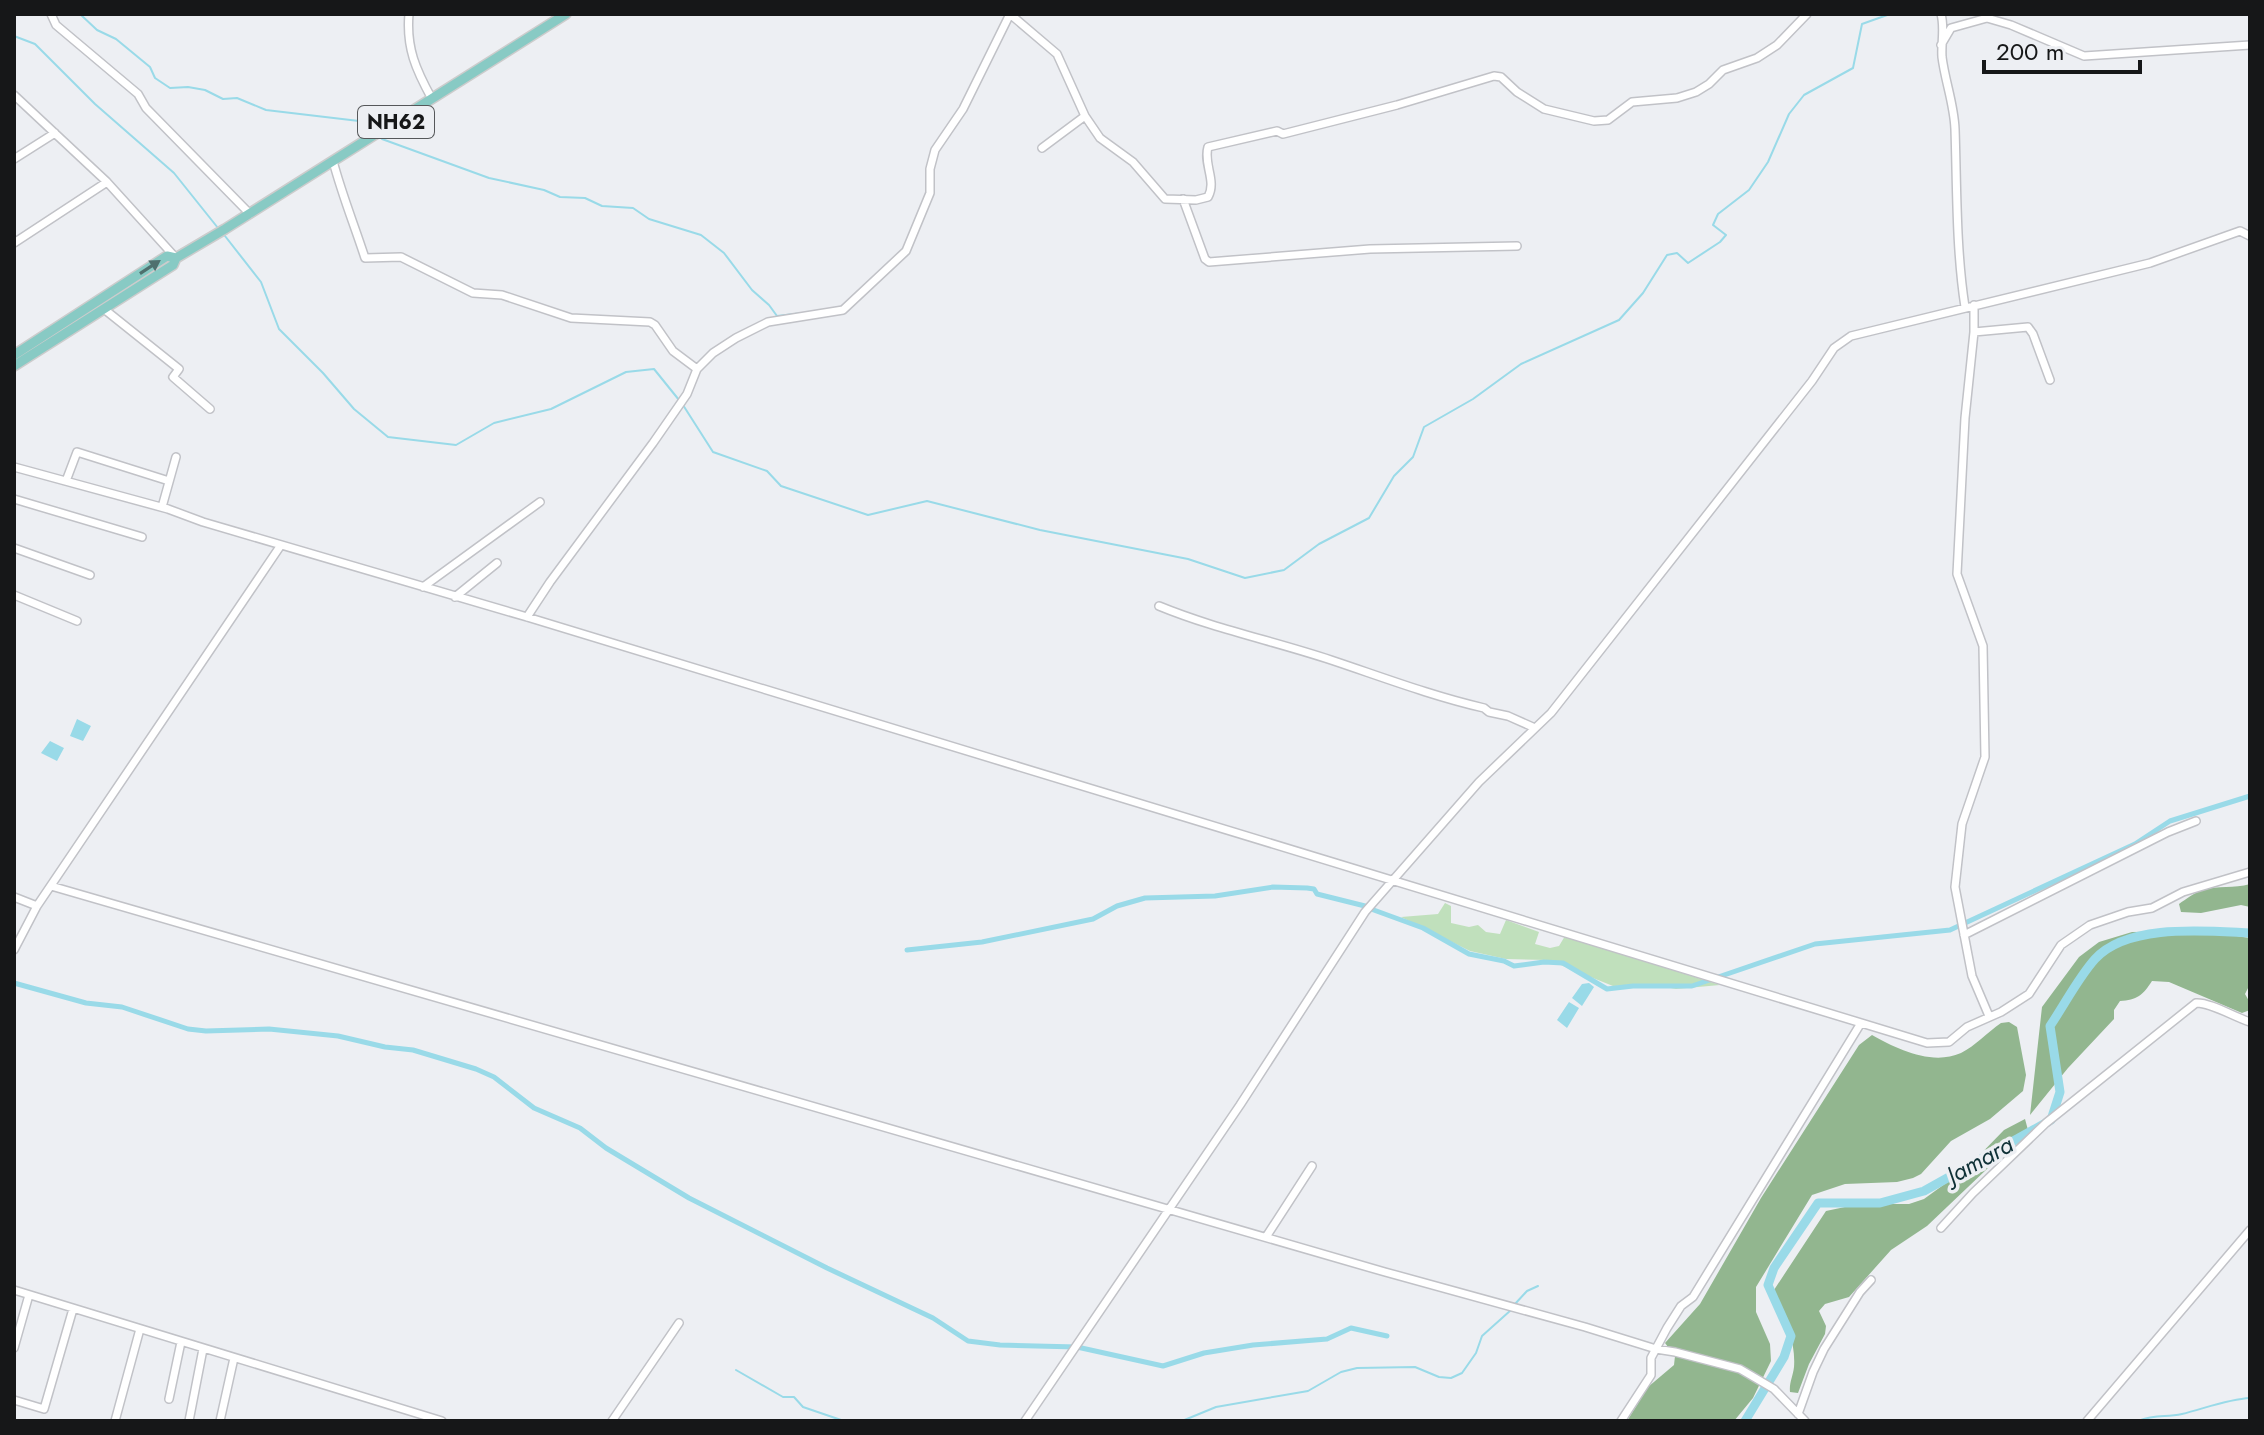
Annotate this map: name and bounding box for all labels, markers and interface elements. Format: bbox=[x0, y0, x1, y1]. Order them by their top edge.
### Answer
scale bar bbox=[1984, 24, 2140, 74]
text: 200 m bbox=[1996, 34, 2064, 69]
road number: NH62 bbox=[358, 106, 434, 138]
one-way arrow bbox=[139, 260, 161, 275]
water label: Jamara bbox=[1936, 1127, 2020, 1194]

